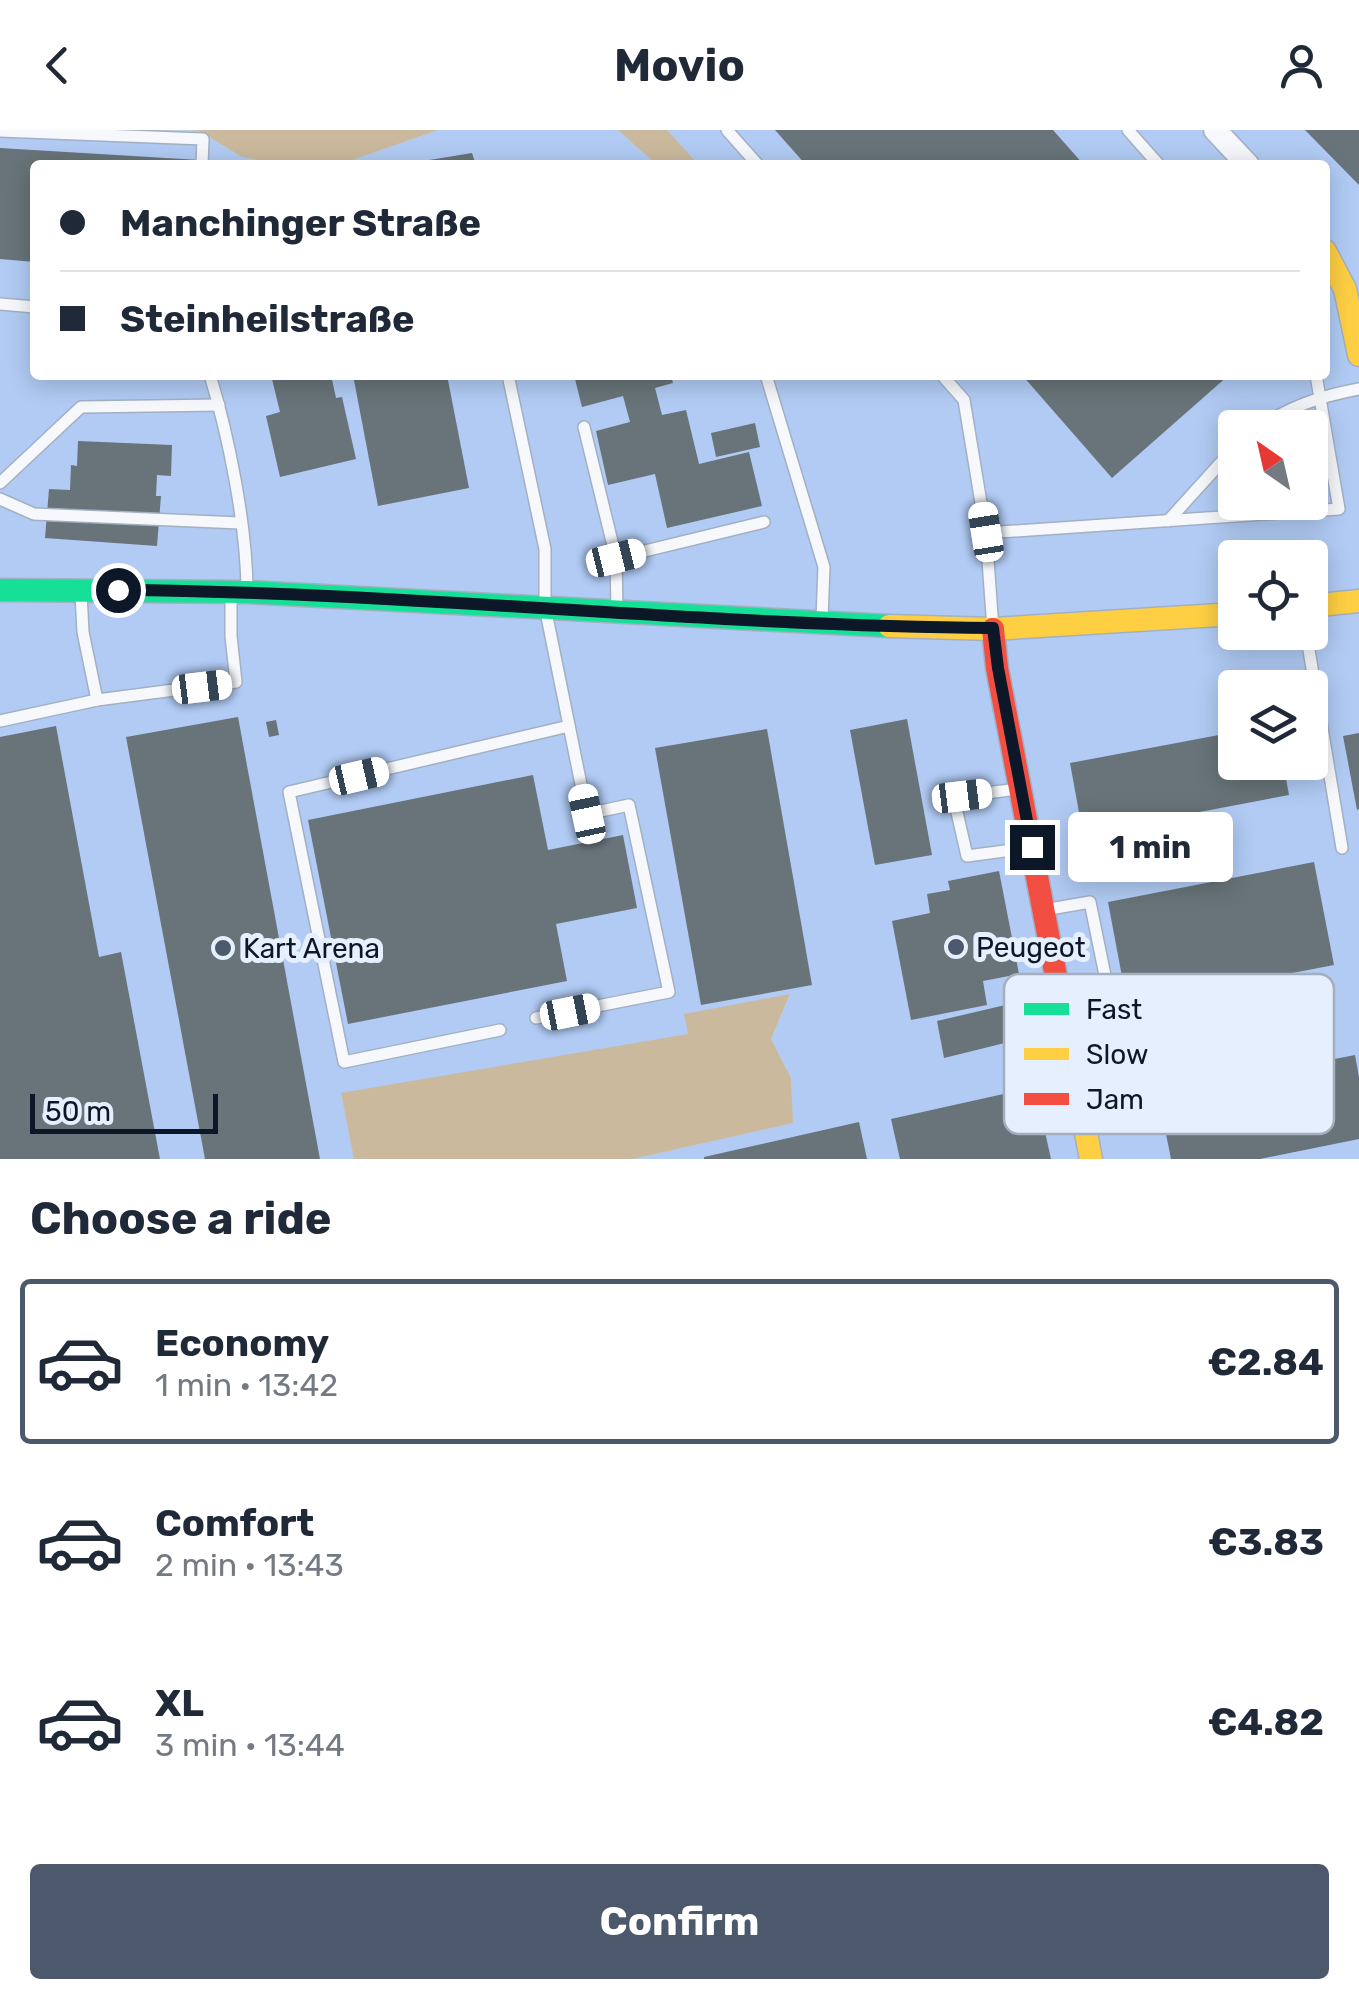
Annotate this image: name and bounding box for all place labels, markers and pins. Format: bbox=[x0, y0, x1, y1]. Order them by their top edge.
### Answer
place label: Peugeot bbox=[976, 931, 1086, 964]
place label: Kart Arena bbox=[243, 932, 380, 965]
marker: Peugeot bbox=[945, 936, 967, 958]
marker: Kart Arena bbox=[212, 937, 234, 959]

